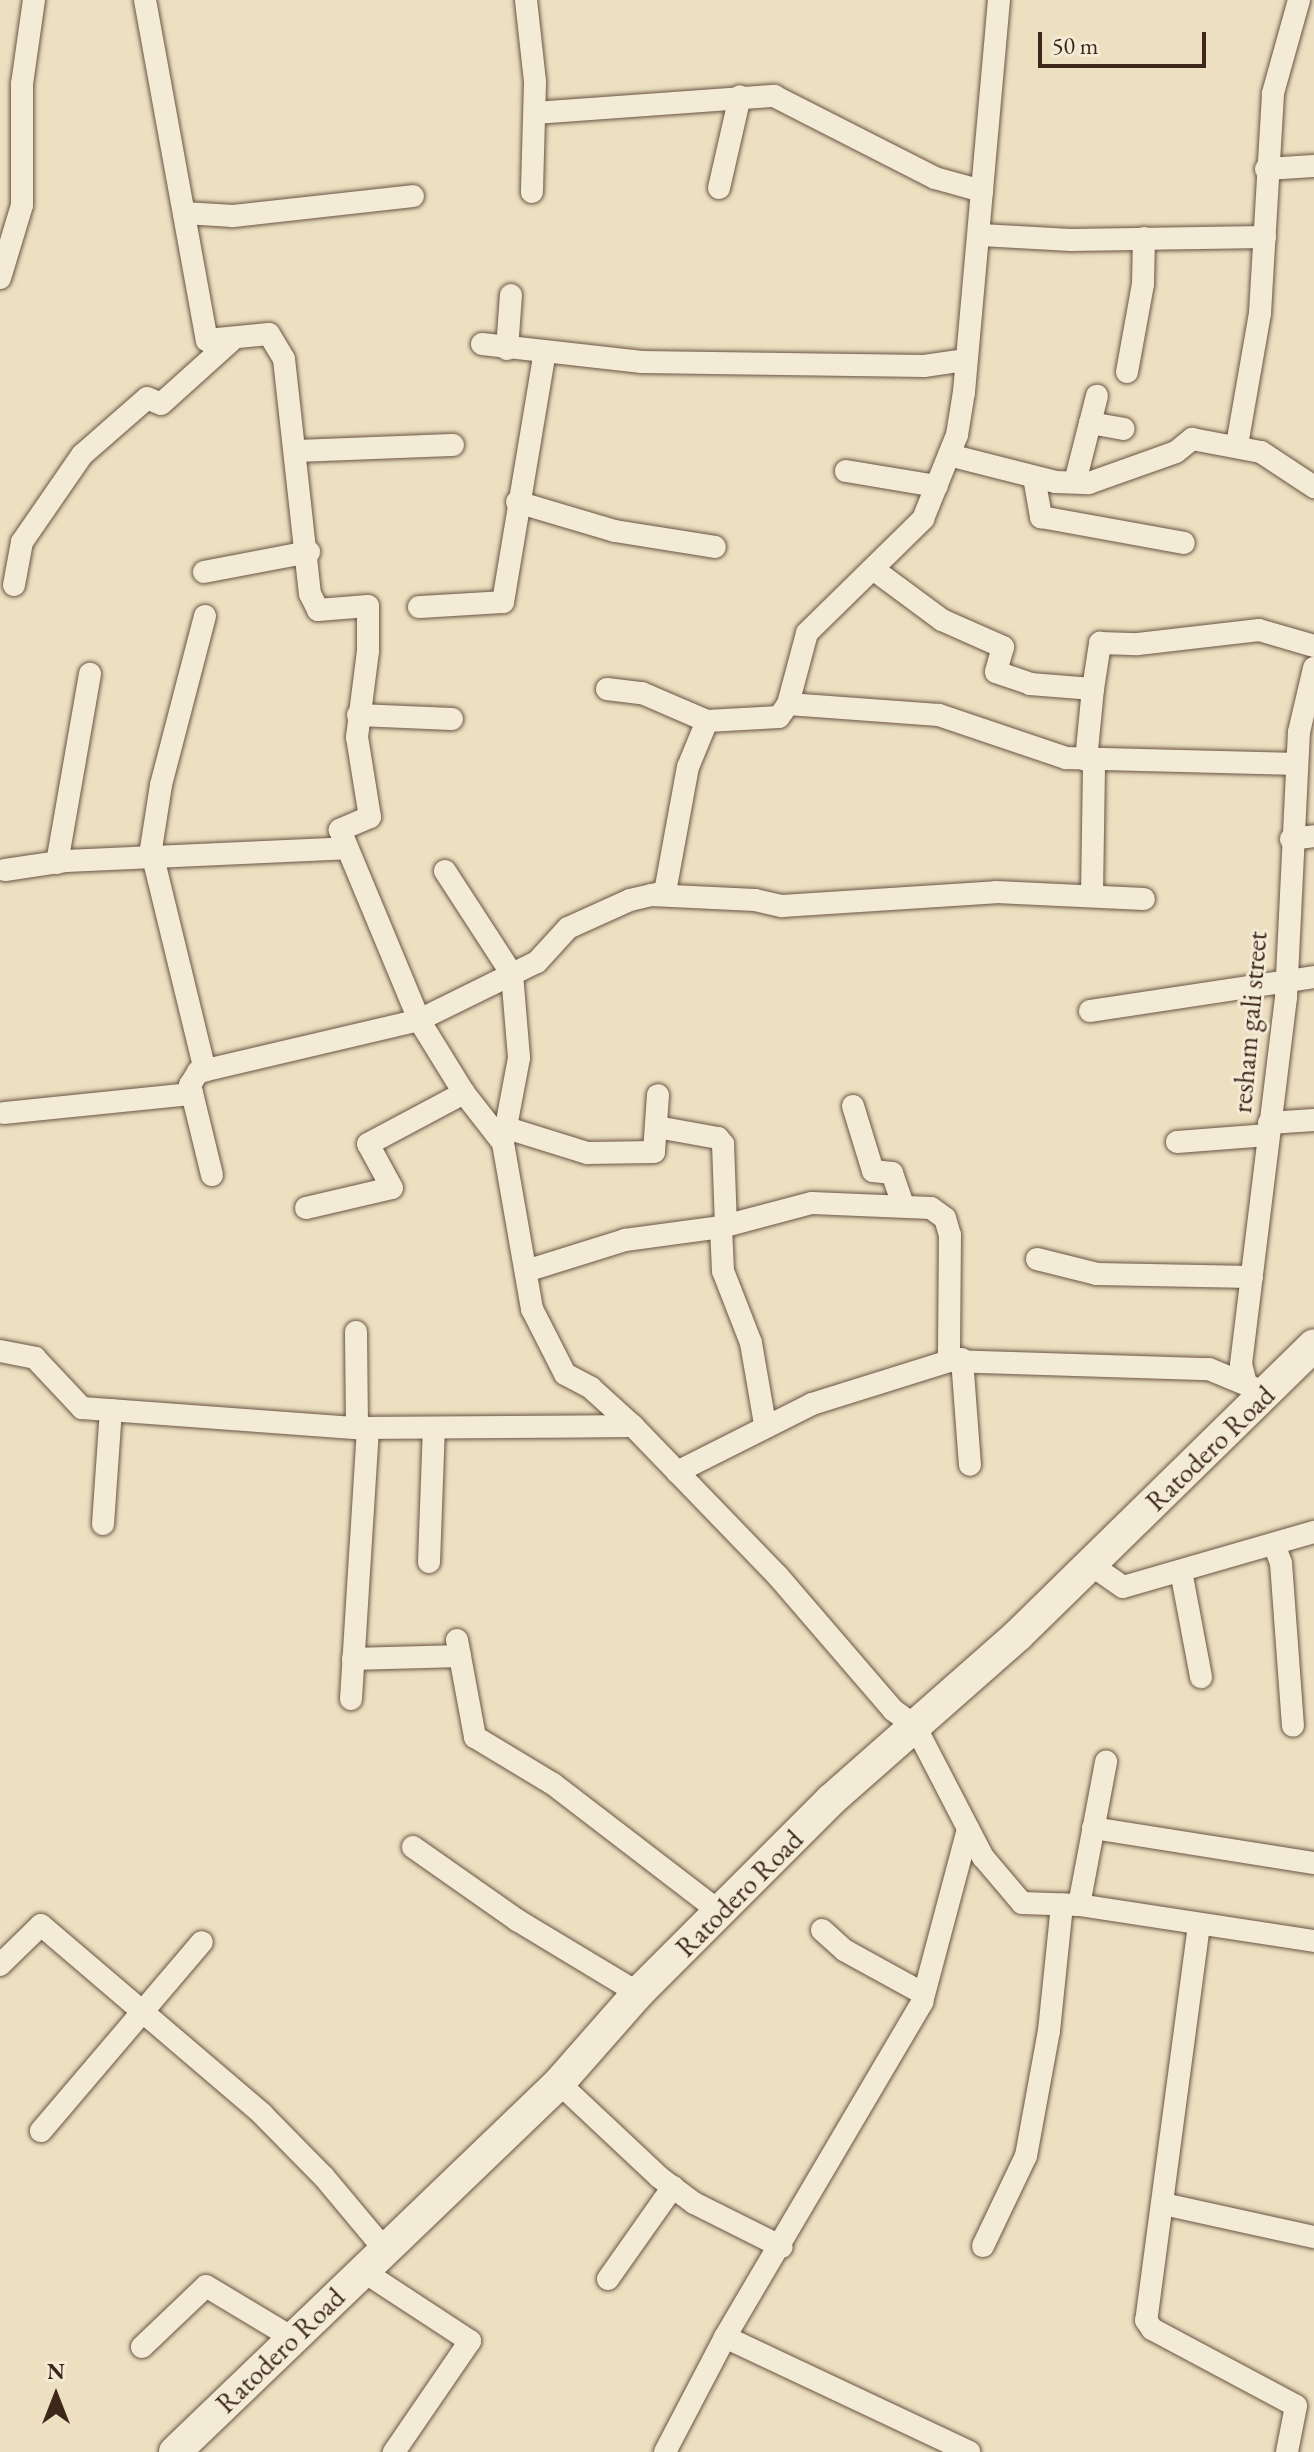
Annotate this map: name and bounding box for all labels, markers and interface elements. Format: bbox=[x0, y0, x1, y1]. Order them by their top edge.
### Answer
scale bar bbox=[1042, 16, 1210, 66]
text: 50 m bbox=[1052, 30, 1099, 61]
street label: resham gali street bbox=[1224, 930, 1274, 1114]
street label: Ratodero Road bbox=[1139, 1378, 1281, 1518]
street label: Ratodero Road bbox=[668, 1822, 810, 1964]
street label: Ratodero Road bbox=[209, 2280, 351, 2420]
north arrow bbox=[16, 2356, 96, 2436]
text: N bbox=[47, 2357, 65, 2386]

